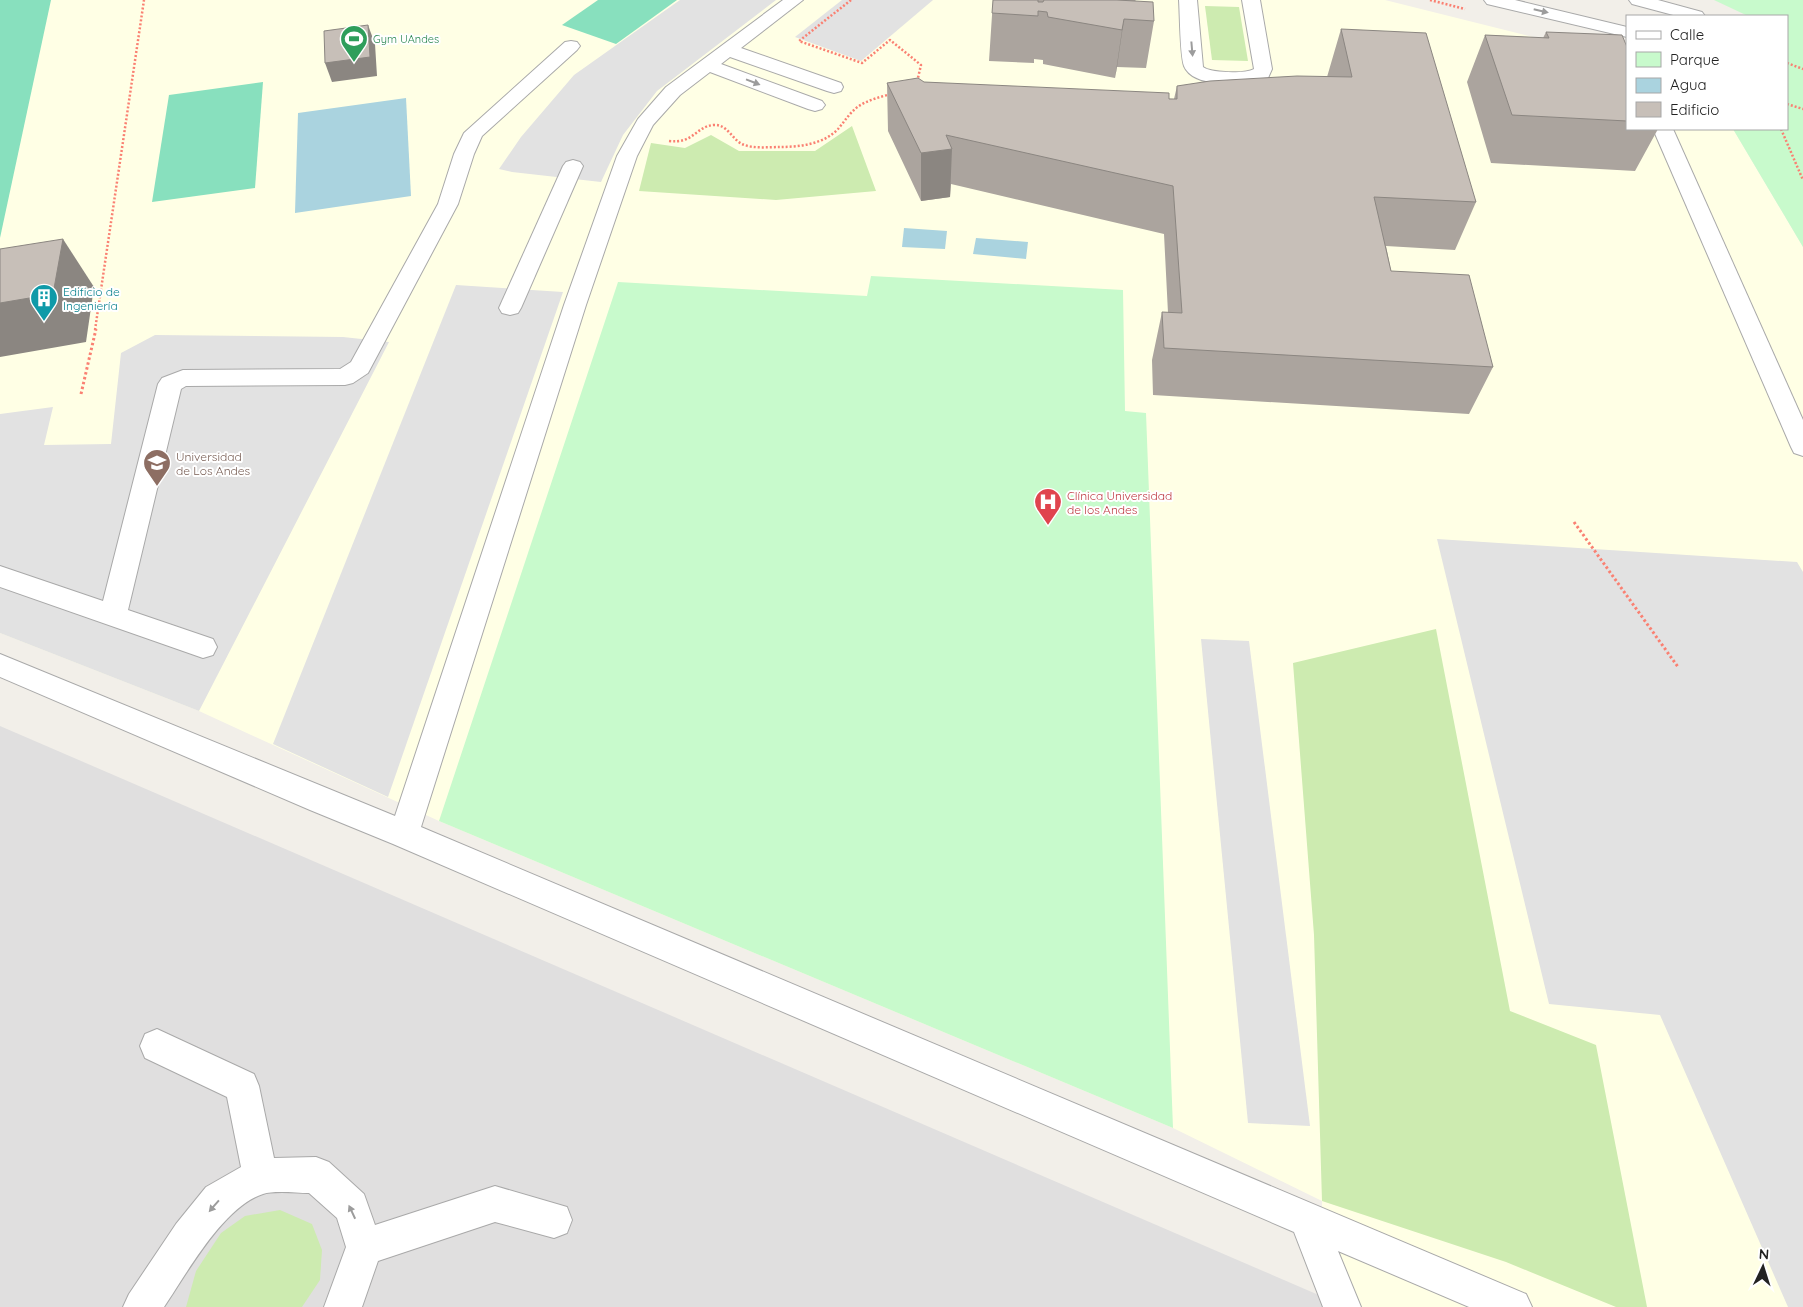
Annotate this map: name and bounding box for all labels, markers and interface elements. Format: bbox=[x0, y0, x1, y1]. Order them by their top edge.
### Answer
one-way arrow bbox=[1533, 7, 1548, 15]
legend bbox=[1626, 15, 1788, 130]
sports icon: Gym UAndes bbox=[339, 24, 369, 63]
text: Calle bbox=[1670, 25, 1704, 44]
place label: Gym UAndes bbox=[373, 32, 439, 46]
one-way arrow bbox=[1188, 41, 1196, 57]
text: Parque bbox=[1670, 50, 1720, 69]
text: Agua bbox=[1670, 75, 1707, 94]
one-way arrow bbox=[746, 78, 761, 86]
text: Edificio bbox=[1670, 100, 1719, 119]
building icon: Edificio de Ingeniería bbox=[29, 283, 59, 322]
place label: Edificio de Ingeniería bbox=[63, 284, 120, 313]
school or university icon: Universidad de Los Andes bbox=[142, 448, 172, 487]
place label: Universidad de Los Andes bbox=[176, 449, 251, 478]
hospital icon: Clínica Universidad de los Andes bbox=[1033, 487, 1063, 526]
place label: Clínica Universidad de los Andes bbox=[1067, 488, 1172, 517]
one-way arrow bbox=[209, 1199, 220, 1212]
one-way arrow bbox=[347, 1204, 356, 1219]
north arrow bbox=[1738, 1242, 1788, 1292]
text: N bbox=[1758, 1245, 1770, 1263]

